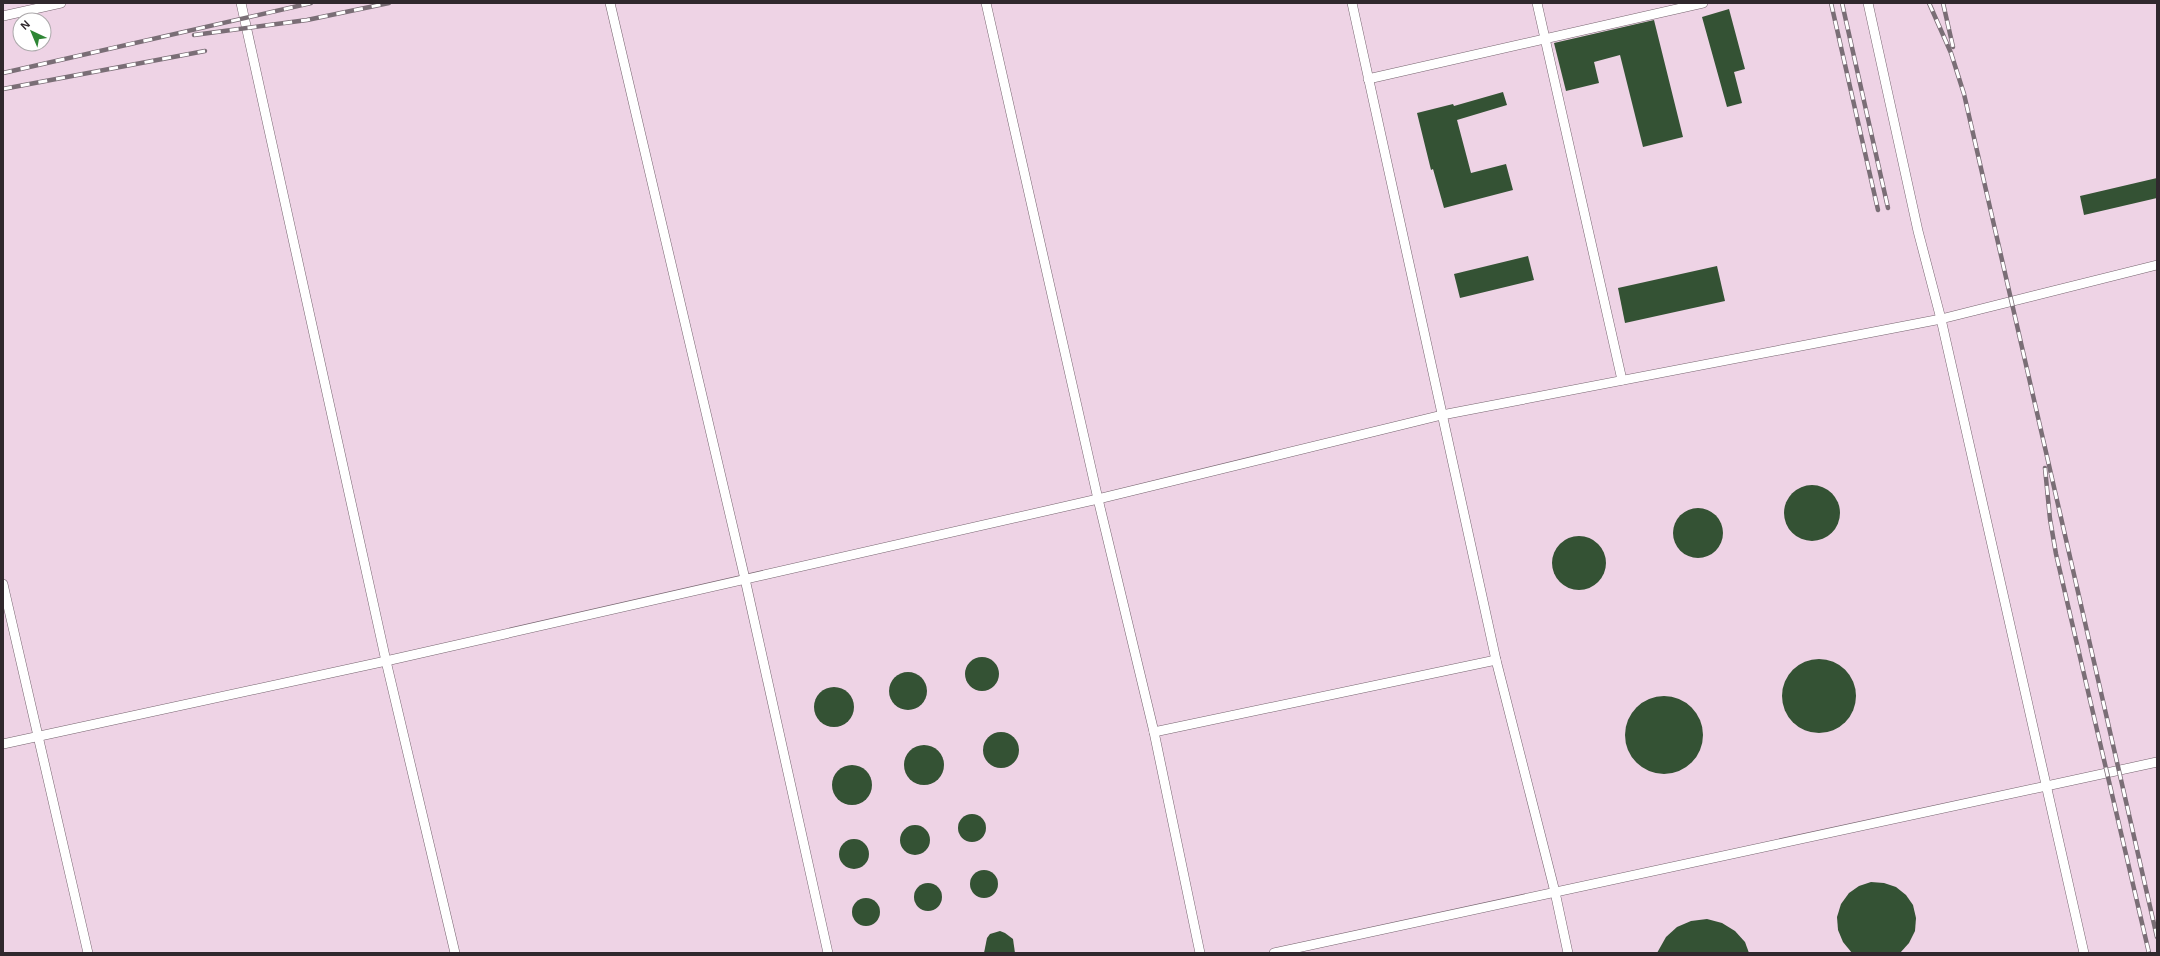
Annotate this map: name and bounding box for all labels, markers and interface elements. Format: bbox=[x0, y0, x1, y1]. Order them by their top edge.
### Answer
north arrow bbox=[12, 12, 52, 52]
text: N bbox=[18, 18, 32, 32]

